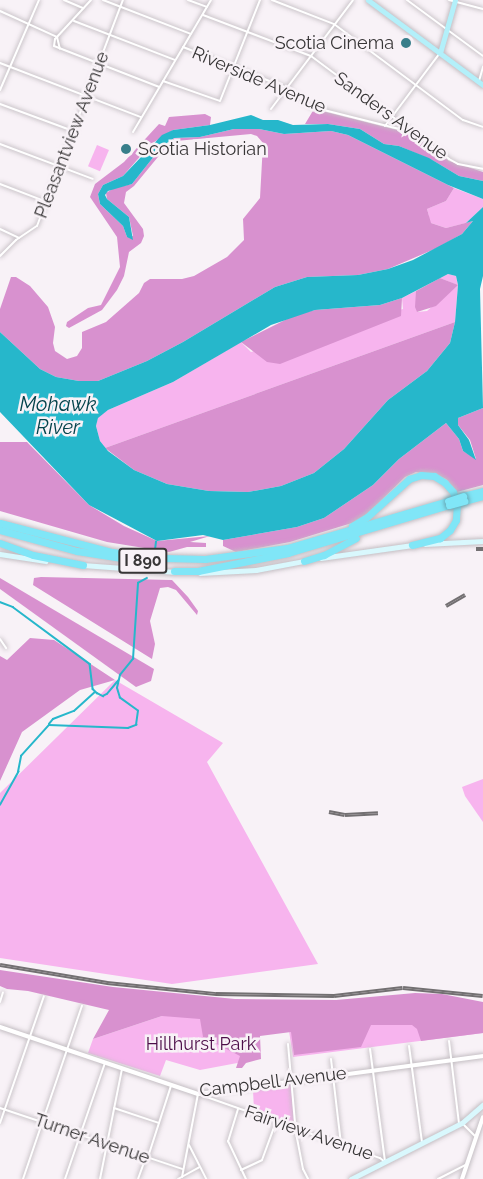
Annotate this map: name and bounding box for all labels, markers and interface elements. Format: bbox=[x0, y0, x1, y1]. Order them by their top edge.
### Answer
place label: Scotia Cinema bbox=[275, 32, 394, 54]
marker: Scotia Cinema bbox=[399, 36, 413, 50]
street label: Riverside Avenue bbox=[189, 42, 329, 118]
street label: Pleasantview Avenue bbox=[30, 48, 114, 222]
street label: Sanders Avenue bbox=[330, 67, 452, 165]
place label: Scotia Historian bbox=[138, 138, 267, 160]
marker: Scotia Historian bbox=[119, 142, 133, 156]
water label: Mohawk River bbox=[19, 393, 97, 440]
road number: I 890 bbox=[118, 548, 168, 574]
park label: Hillhurst Park bbox=[146, 1033, 256, 1055]
street label: Campbell Avenue bbox=[198, 1062, 348, 1102]
street label: Fairview Avenue bbox=[241, 1101, 377, 1165]
street label: Turner Avenue bbox=[31, 1109, 153, 1169]

